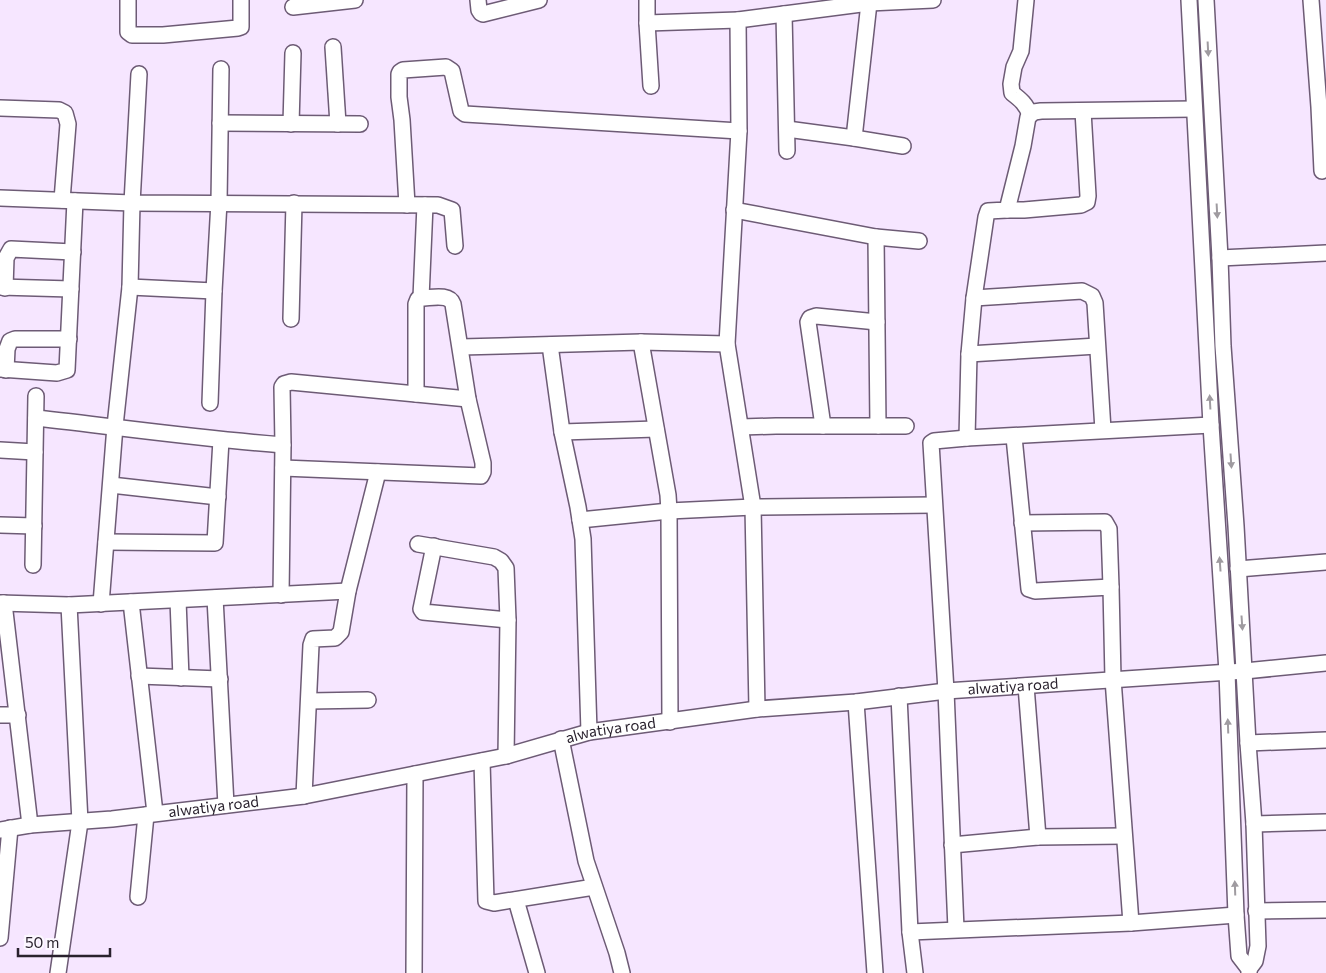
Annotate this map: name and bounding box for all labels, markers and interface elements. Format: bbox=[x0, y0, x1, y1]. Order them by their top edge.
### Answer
one-way arrow bbox=[1205, 41, 1213, 57]
one-way arrow bbox=[1213, 203, 1221, 219]
one-way arrow bbox=[1205, 393, 1213, 409]
one-way arrow bbox=[1227, 453, 1235, 469]
one-way arrow bbox=[1215, 556, 1223, 572]
one-way arrow bbox=[1238, 615, 1246, 631]
street label: alwatiya road bbox=[967, 674, 1059, 698]
street label: alwatiya road bbox=[563, 713, 657, 746]
one-way arrow bbox=[1224, 718, 1232, 734]
street label: alwatiya road bbox=[167, 791, 260, 820]
one-way arrow bbox=[1230, 880, 1238, 896]
scale bar bbox=[18, 926, 110, 958]
text: 50 m bbox=[25, 933, 59, 951]

